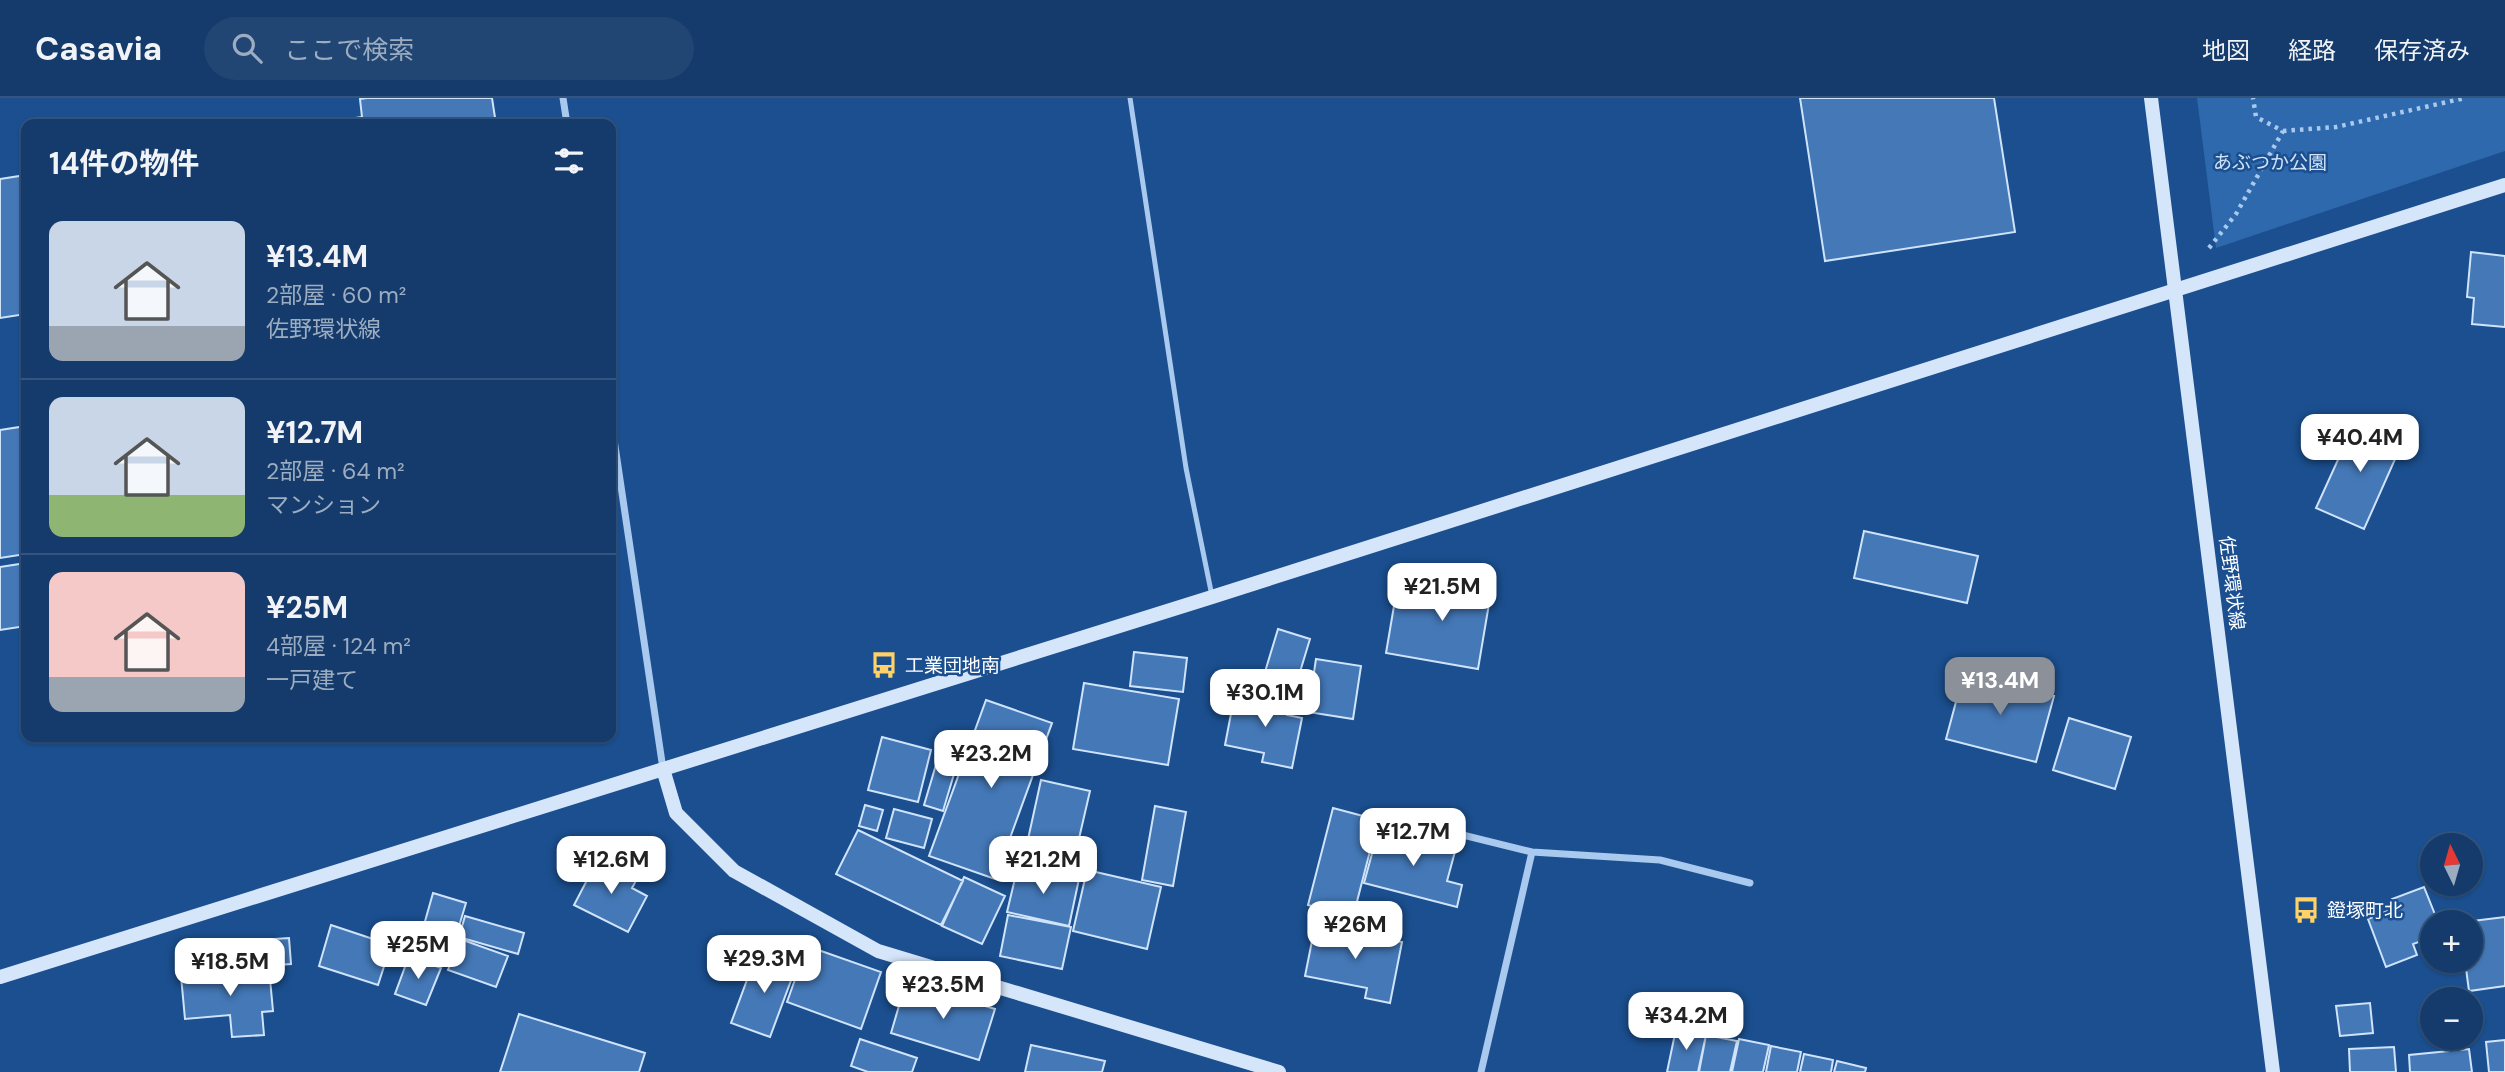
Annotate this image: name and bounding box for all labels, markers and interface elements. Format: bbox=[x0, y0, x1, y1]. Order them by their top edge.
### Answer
search box bbox=[204, 17, 694, 80]
text: Casavia bbox=[35, 27, 162, 70]
icon: search bbox=[228, 29, 266, 67]
text: ここで検索 bbox=[284, 33, 414, 67]
text: 地図 bbox=[2202, 35, 2250, 66]
text: 経路 bbox=[2288, 35, 2336, 66]
text: 保存済み bbox=[2374, 35, 2470, 66]
icon: filters bbox=[550, 142, 588, 180]
text: 14件の物件 bbox=[49, 144, 199, 183]
park label: あぶつか公園 bbox=[2213, 150, 2327, 175]
text: ¥13.4M bbox=[266, 237, 368, 276]
icon: home bbox=[105, 249, 189, 333]
text: 2部屋 · 60 m² bbox=[266, 280, 406, 310]
text: 佐野環状線 bbox=[266, 314, 381, 344]
text: ¥12.7M bbox=[266, 413, 363, 452]
pin: ¥40.4M bbox=[2303, 414, 2417, 474]
text: ¥40.4M bbox=[2317, 422, 2403, 452]
icon: home bbox=[105, 425, 189, 509]
text: 2部屋 · 64 m² bbox=[266, 456, 405, 486]
text: マンション bbox=[266, 490, 381, 520]
street label: 佐野環状線 bbox=[2214, 534, 2250, 632]
pin: ¥21.5M bbox=[1385, 564, 1499, 623]
text: ¥21.5M bbox=[1403, 571, 1481, 601]
text: ¥25M bbox=[266, 588, 348, 627]
icon: home bbox=[105, 600, 189, 684]
text: 4部屋 · 124 m² bbox=[266, 631, 411, 661]
bus stop icon: 工業団地南 bbox=[869, 650, 899, 680]
place label: 工業団地南 bbox=[905, 653, 1000, 678]
pin: ¥13.4M bbox=[1943, 658, 2057, 717]
text: 一戸建て bbox=[266, 665, 358, 695]
text: ¥13.4M bbox=[1961, 665, 2039, 695]
pin: ¥30.1M bbox=[1208, 670, 1322, 729]
text: ¥30.1M bbox=[1226, 677, 1304, 707]
pin: ¥23.2M bbox=[934, 730, 1048, 790]
text: ¥23.2M bbox=[950, 738, 1032, 768]
pin: ¥12.7M bbox=[1356, 808, 1470, 868]
text: ¥12.7M bbox=[1376, 816, 1450, 846]
north arrow bbox=[2420, 833, 2483, 896]
map controls bbox=[2420, 833, 2483, 1050]
pin: ¥12.6M bbox=[554, 836, 668, 896]
pin: ¥21.2M bbox=[986, 836, 1100, 896]
text: ¥12.6M bbox=[573, 844, 649, 874]
text: ¥21.2M bbox=[1005, 844, 1081, 874]
bus stop icon: 鐙塚町北 bbox=[2291, 895, 2321, 925]
place label: 鐙塚町北 bbox=[2327, 898, 2403, 923]
pin: ¥26M bbox=[1314, 902, 1396, 961]
text: ¥26M bbox=[1323, 909, 1387, 939]
button: + bbox=[2420, 910, 2483, 973]
pin: ¥25M bbox=[377, 922, 459, 981]
text: ¥25M bbox=[387, 929, 449, 959]
pin: ¥29.3M bbox=[707, 936, 821, 995]
pin: ¥18.5M bbox=[173, 939, 287, 998]
text: ¥29.3M bbox=[723, 943, 805, 973]
text: ¥18.5M bbox=[191, 946, 269, 976]
pin: ¥23.5M bbox=[886, 962, 1000, 1021]
text: ¥23.5M bbox=[902, 969, 984, 999]
button: − bbox=[2420, 987, 2483, 1050]
pin: ¥34.2M bbox=[1629, 992, 1743, 1052]
text: ¥34.2M bbox=[1644, 1000, 1728, 1030]

